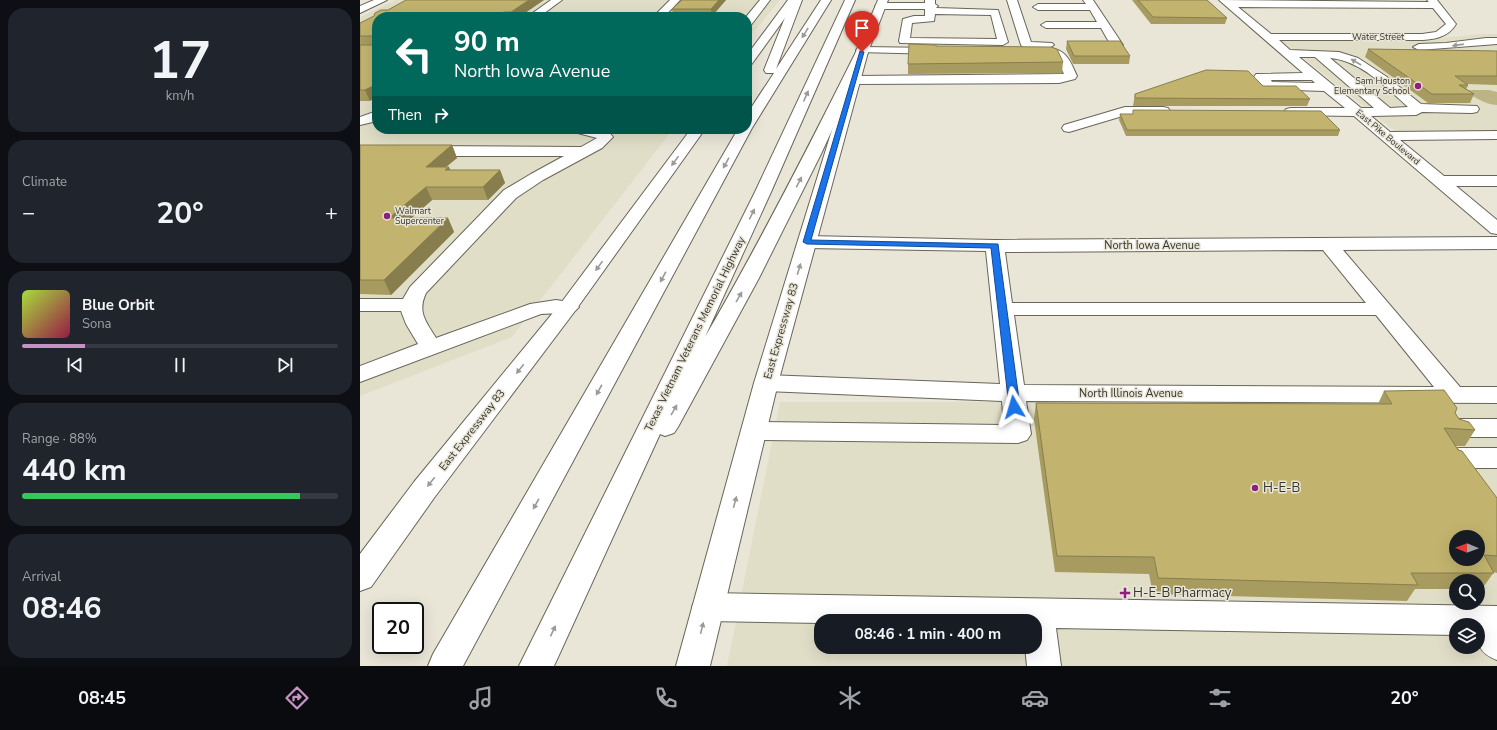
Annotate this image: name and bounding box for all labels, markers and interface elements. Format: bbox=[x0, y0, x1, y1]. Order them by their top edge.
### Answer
pin bbox=[845, 11, 879, 52]
icon: arrive bbox=[851, 17, 873, 39]
text: 90 m bbox=[454, 23, 520, 61]
text: 17 bbox=[149, 25, 211, 96]
one-way arrow bbox=[801, 27, 808, 39]
icon: left bbox=[388, 28, 440, 80]
street label: Water Street bbox=[1352, 31, 1405, 43]
one-way arrow bbox=[1452, 42, 1464, 48]
one-way arrow bbox=[1350, 58, 1362, 65]
text: North Iowa Avenue bbox=[454, 59, 610, 83]
place label: Sam Houston Elementary School bbox=[1334, 75, 1410, 97]
marker: Sam Houston Elementary School bbox=[1413, 81, 1423, 91]
text: km/h bbox=[166, 87, 194, 105]
one-way arrow bbox=[803, 90, 809, 101]
icon: right bbox=[430, 104, 452, 126]
text: Then bbox=[388, 105, 422, 125]
street label: East Pike Boulevard bbox=[1353, 107, 1423, 167]
one-way arrow bbox=[671, 155, 680, 166]
one-way arrow bbox=[723, 157, 730, 169]
text: Climate bbox=[22, 173, 67, 191]
one-way arrow bbox=[796, 176, 802, 188]
text: 20° bbox=[156, 193, 204, 234]
text: − bbox=[22, 198, 35, 228]
text: + bbox=[325, 198, 338, 228]
place label: Walmart Supercenter bbox=[395, 205, 445, 227]
one-way arrow bbox=[749, 208, 755, 219]
marker: Walmart Supercenter bbox=[382, 211, 392, 221]
street label: Texas Vietnam Veterans Memorial Highway bbox=[641, 234, 749, 434]
street label: North Iowa Avenue bbox=[1104, 238, 1200, 253]
one-way arrow bbox=[595, 260, 603, 271]
one-way arrow bbox=[796, 263, 802, 275]
one-way arrow bbox=[659, 271, 666, 283]
street label: East Expressway 83 bbox=[760, 281, 802, 381]
one-way arrow bbox=[735, 291, 742, 303]
text: Blue Orbit bbox=[82, 295, 154, 315]
text: Sona bbox=[82, 315, 112, 333]
icon: previous bbox=[64, 354, 86, 376]
icon: pause bbox=[169, 354, 191, 376]
icon: next bbox=[274, 354, 296, 376]
one-way arrow bbox=[516, 363, 524, 374]
one-way arrow bbox=[596, 384, 603, 396]
street label: East Expressway 83 bbox=[435, 386, 509, 474]
position arrow bbox=[993, 386, 1035, 428]
street label: North Illinois Avenue bbox=[1079, 386, 1183, 401]
one-way arrow bbox=[671, 404, 678, 416]
text: Range · 88% bbox=[22, 430, 97, 448]
text: 440 km bbox=[22, 450, 127, 491]
one-way arrow bbox=[427, 476, 435, 487]
place label: H-E-B bbox=[1263, 479, 1300, 497]
marker: H-E-B bbox=[1250, 483, 1260, 493]
one-way arrow bbox=[732, 496, 738, 509]
one-way arrow bbox=[532, 498, 539, 509]
north arrow bbox=[1449, 530, 1485, 566]
map controls bbox=[1449, 530, 1485, 654]
text: Arrival bbox=[22, 568, 61, 586]
button: search bbox=[1449, 574, 1485, 610]
place label: H-E-B Pharmacy bbox=[1133, 584, 1232, 602]
text: 08:46 bbox=[22, 588, 101, 629]
marker: H-E-B Pharmacy bbox=[1120, 588, 1130, 598]
speed limit sign: 20 bbox=[372, 602, 424, 654]
button: layers bbox=[1449, 618, 1485, 654]
one-way arrow bbox=[700, 622, 706, 634]
text: 08:46 · 1 min · 400 m bbox=[855, 624, 1001, 644]
one-way arrow bbox=[550, 625, 556, 636]
icon: directions bbox=[283, 684, 311, 712]
icon: music bbox=[467, 684, 495, 712]
icon: phone bbox=[652, 684, 680, 712]
icon: climate bbox=[836, 684, 864, 712]
icon: car bbox=[1021, 684, 1049, 712]
icon: filters bbox=[1206, 684, 1234, 712]
text: 08:45 bbox=[78, 686, 126, 710]
text: 20° bbox=[1390, 686, 1419, 710]

